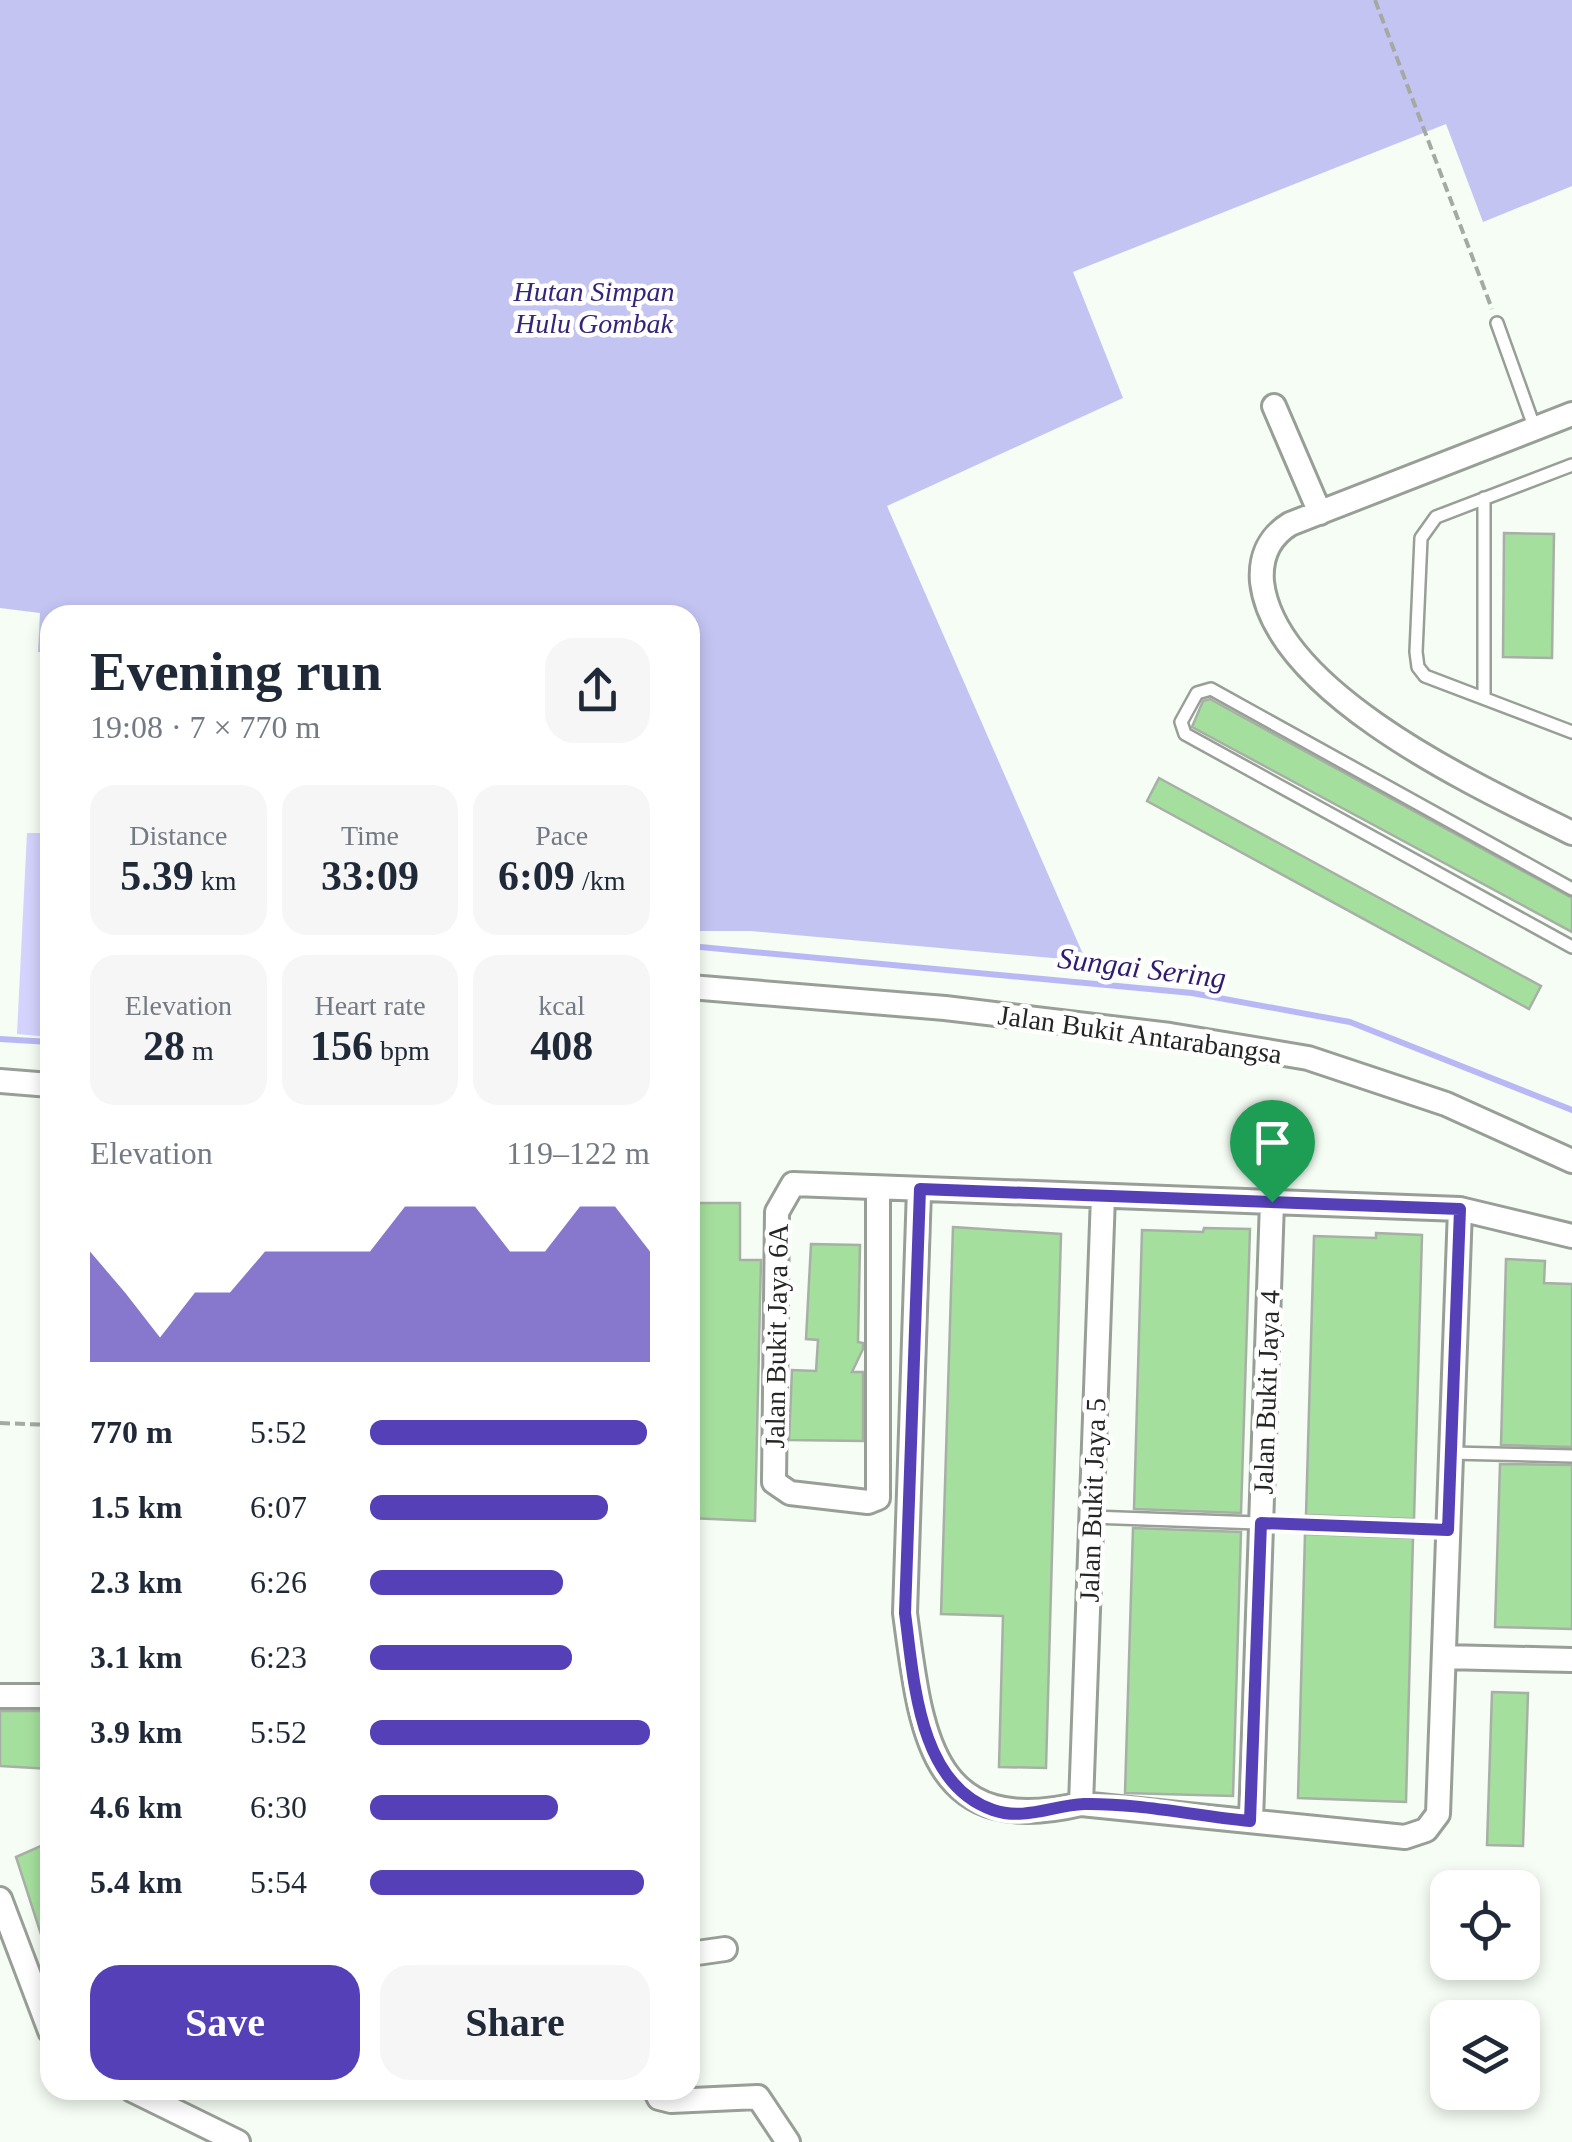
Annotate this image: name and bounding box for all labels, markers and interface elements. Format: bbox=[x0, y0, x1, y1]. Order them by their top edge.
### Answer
park label: Hutan Simpan Hulu Gombak bbox=[513, 276, 675, 339]
button: share bbox=[545, 638, 650, 743]
text: Evening run bbox=[90, 641, 382, 702]
text: 19:08 · 7 × 770 m bbox=[90, 709, 320, 745]
text: Distance bbox=[129, 820, 227, 851]
text: Time bbox=[341, 820, 399, 851]
text: Pace bbox=[535, 820, 588, 851]
text: 5.39 bbox=[120, 853, 194, 899]
text: 33:09 bbox=[321, 853, 419, 899]
text: 6:09 bbox=[498, 853, 575, 899]
text: km bbox=[194, 865, 236, 896]
text: /km bbox=[575, 865, 625, 896]
water label: Sungai Sering bbox=[1056, 941, 1228, 994]
text: Elevation bbox=[125, 990, 232, 1021]
text: Heart rate bbox=[314, 990, 426, 1021]
text: kcal bbox=[538, 990, 585, 1021]
street label: Jalan Bukit Antarabangsa bbox=[996, 999, 1284, 1070]
text: 28 bbox=[143, 1023, 185, 1069]
text: 156 bbox=[310, 1023, 373, 1069]
text: 408 bbox=[530, 1023, 593, 1069]
text: m bbox=[185, 1035, 214, 1066]
text: bpm bbox=[373, 1035, 430, 1066]
pin bbox=[1230, 1100, 1315, 1203]
icon: arrive bbox=[1245, 1115, 1300, 1170]
text: Elevation bbox=[90, 1135, 213, 1171]
text: 119–122 m bbox=[506, 1135, 650, 1171]
street label: Jalan Bukit Jaya 6A bbox=[759, 1223, 794, 1449]
street label: Jalan Bukit Jaya 4 bbox=[1247, 1289, 1286, 1495]
street label: Jalan Bukit Jaya 5 bbox=[1073, 1397, 1112, 1603]
text: 770 m bbox=[90, 1414, 173, 1450]
text: 5:52 bbox=[250, 1414, 307, 1450]
text: 1.5 km bbox=[90, 1489, 182, 1525]
text: 6:07 bbox=[250, 1489, 307, 1525]
text: 2.3 km bbox=[90, 1564, 182, 1600]
text: 6:26 bbox=[250, 1564, 307, 1600]
text: 3.1 km bbox=[90, 1639, 182, 1675]
text: 6:23 bbox=[250, 1639, 307, 1675]
text: 3.9 km bbox=[90, 1714, 182, 1750]
text: 5:52 bbox=[250, 1714, 307, 1750]
text: 4.6 km bbox=[90, 1789, 182, 1825]
text: 6:30 bbox=[250, 1789, 307, 1825]
text: 5.4 km bbox=[90, 1864, 182, 1900]
text: 5:54 bbox=[250, 1864, 307, 1900]
map controls bbox=[1430, 1870, 1540, 2110]
button: locate bbox=[1430, 1870, 1540, 1980]
button: Save bbox=[90, 1965, 360, 2080]
button: Share bbox=[380, 1965, 650, 2080]
button: layers bbox=[1430, 2000, 1540, 2110]

